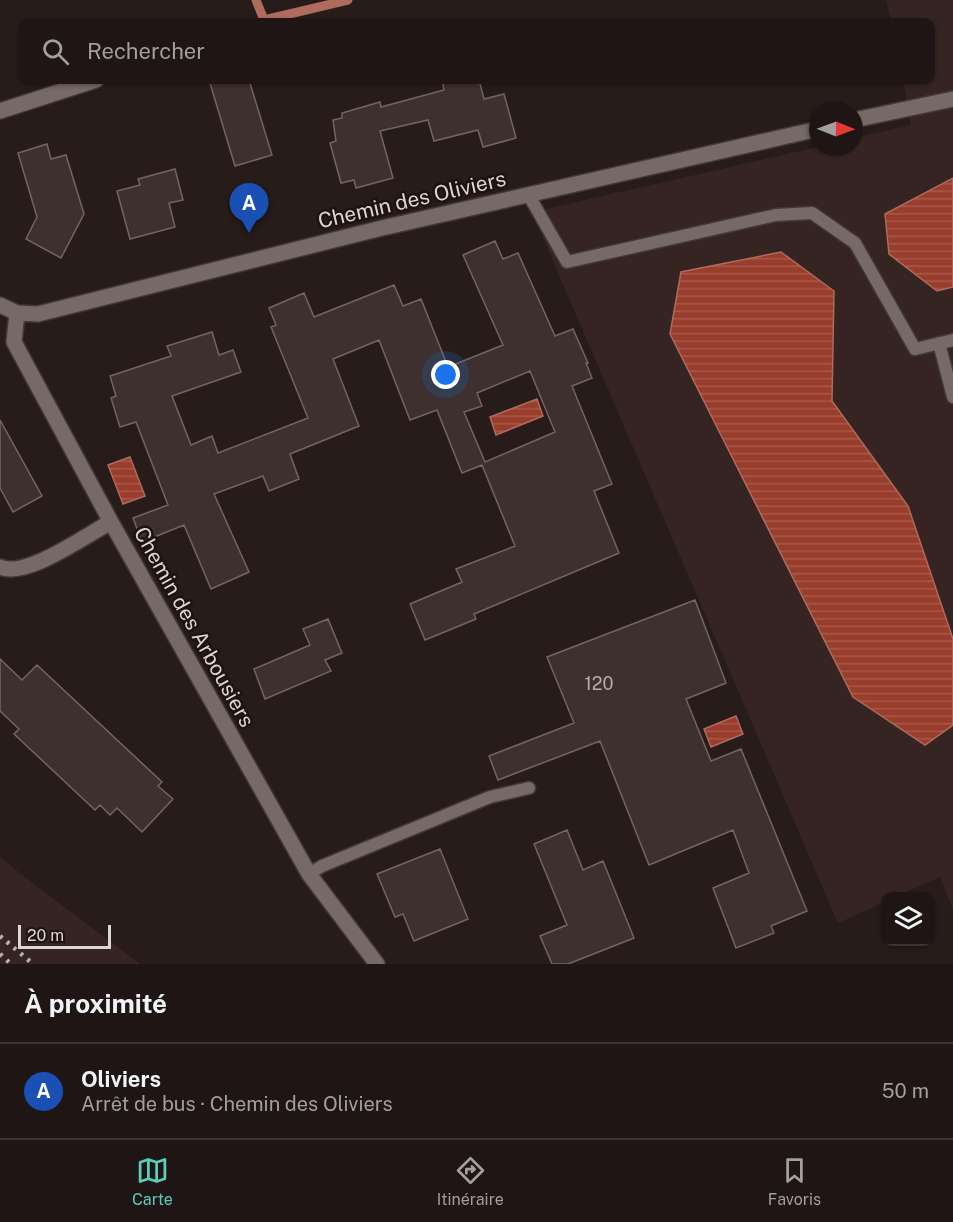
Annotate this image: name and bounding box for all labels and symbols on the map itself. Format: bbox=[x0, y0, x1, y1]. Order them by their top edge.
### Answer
north arrow bbox=[809, 102, 863, 156]
street label: Chemin des Oliviers bbox=[315, 166, 508, 233]
pin: A bbox=[230, 184, 268, 233]
your location bbox=[431, 360, 460, 389]
street label: Chemin des Arbousiers bbox=[129, 522, 260, 731]
house number: 120 bbox=[584, 673, 614, 694]
scale bar bbox=[18, 922, 111, 950]

